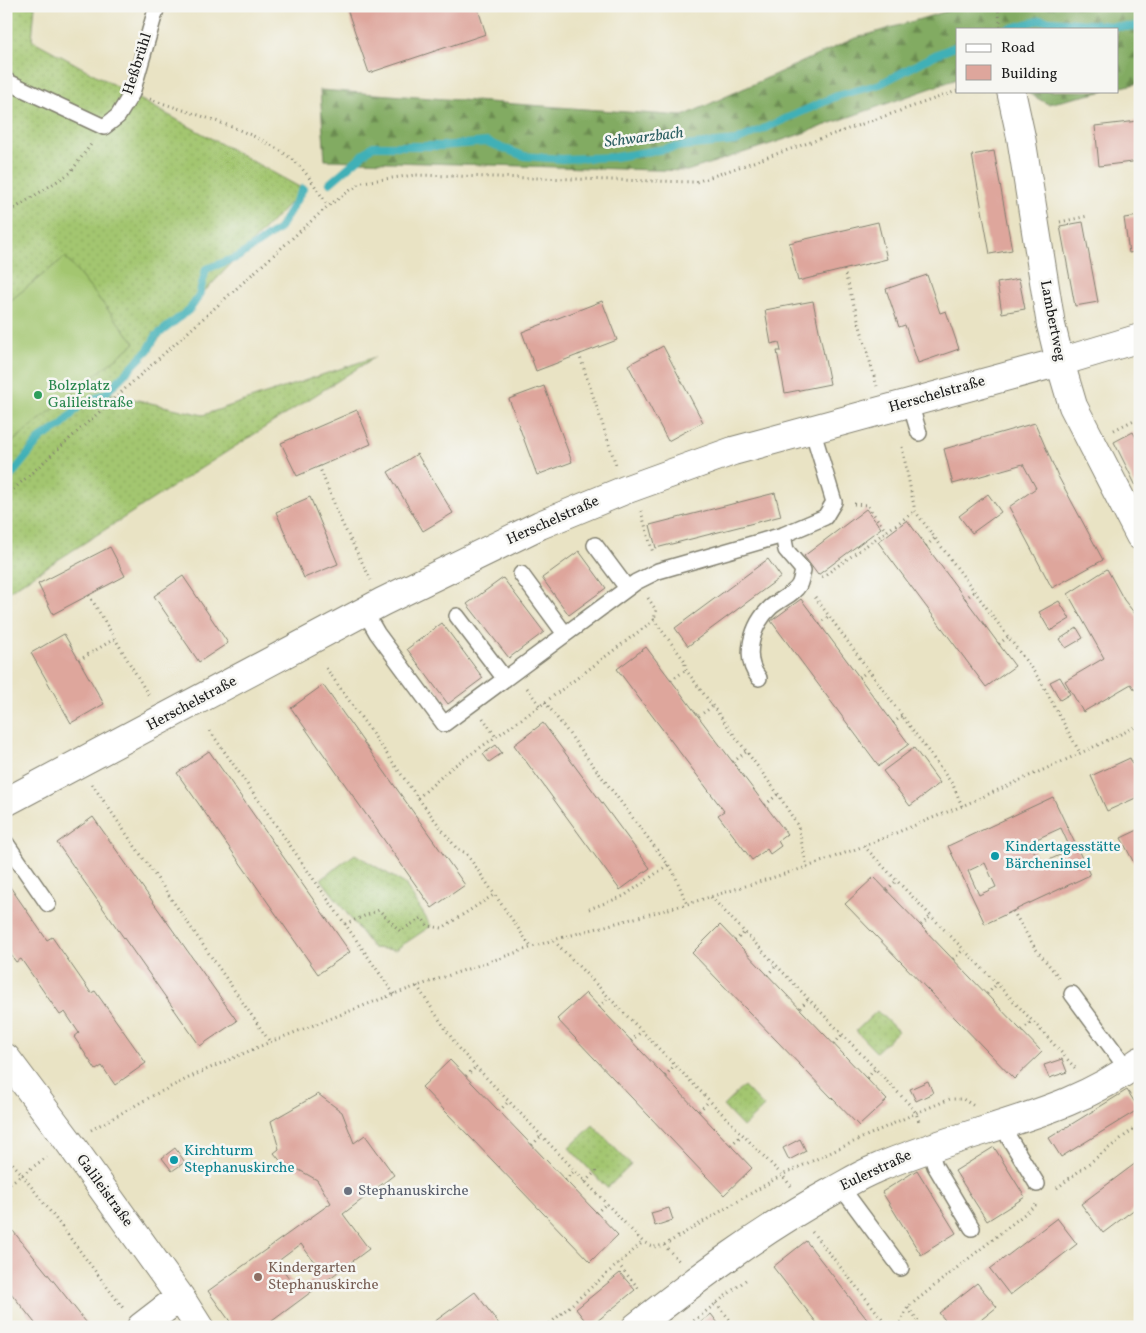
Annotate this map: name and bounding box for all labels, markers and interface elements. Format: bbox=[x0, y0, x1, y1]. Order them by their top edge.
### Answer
legend bbox=[956, 28, 1118, 92]
street label: Heßbrühl bbox=[118, 30, 158, 98]
text: Road bbox=[1001, 38, 1035, 59]
text: Building bbox=[1001, 64, 1058, 85]
water label: Schwarzbach bbox=[603, 122, 685, 154]
street label: Lambertweg bbox=[1034, 279, 1070, 364]
street label: Herschelstraße bbox=[886, 371, 988, 419]
place label: Bolzplatz Galileistraße bbox=[48, 376, 133, 414]
marker: Bolzplatz Galileistraße bbox=[32, 389, 44, 401]
street label: Herschelstraße bbox=[503, 491, 603, 551]
street label: Herschelstraße bbox=[143, 671, 241, 737]
place label: Kindertagesstätte Bärcheninsel bbox=[1005, 837, 1121, 875]
marker: Kindertagesstätte Bärcheninsel bbox=[989, 850, 1001, 862]
place label: Kirchturm Stephanuskirche bbox=[184, 1141, 295, 1179]
street label: Eulerstraße bbox=[837, 1145, 915, 1197]
street label: Galileistraße bbox=[71, 1150, 137, 1232]
marker: Kirchturm Stephanuskirche bbox=[168, 1154, 180, 1166]
place label: Stephanuskirche bbox=[358, 1181, 469, 1202]
marker: Stephanuskirche bbox=[342, 1185, 354, 1197]
place label: Kindergarten Stephanuskirche bbox=[268, 1258, 379, 1296]
marker: Kindergarten Stephanuskirche bbox=[252, 1271, 264, 1283]

